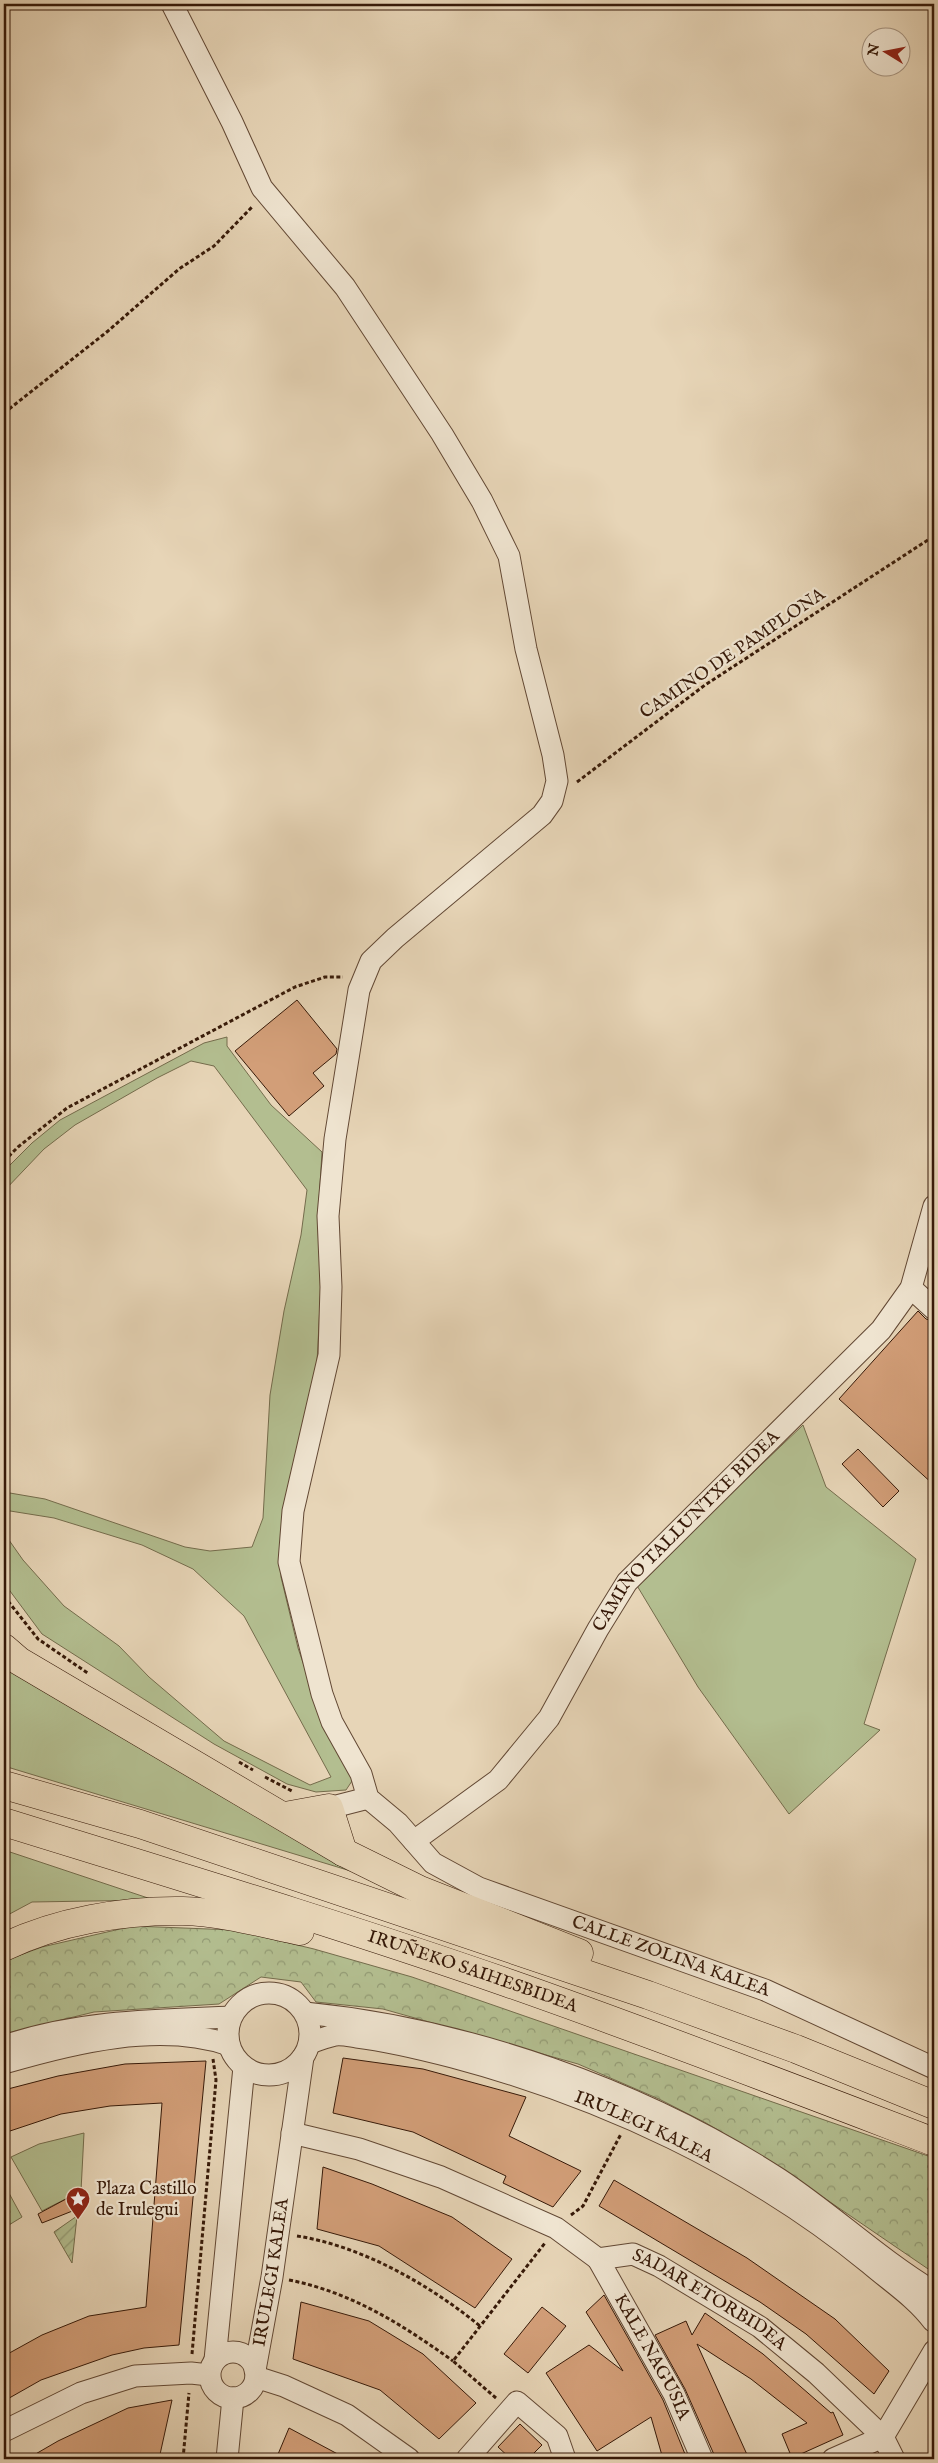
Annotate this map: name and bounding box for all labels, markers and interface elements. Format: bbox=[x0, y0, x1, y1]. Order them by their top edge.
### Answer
north arrow bbox=[860, 28, 910, 78]
text: N bbox=[864, 42, 884, 58]
street label: CAMINO DE PAMPLONA bbox=[636, 583, 831, 725]
street label: CAMINO TALLUNTXE BIDEA bbox=[588, 1425, 785, 1636]
street label: CALLE ZOLINA KALEA bbox=[569, 1911, 774, 2003]
street label: IRUÑEKO SAIHESBIDEA bbox=[365, 1925, 582, 2019]
street label: IRULEGI KALEA bbox=[571, 2086, 718, 2169]
place label: Plaza Castillo de Irulegui bbox=[96, 2178, 197, 2222]
place icon: Plaza Castillo de Irulegui bbox=[65, 2186, 91, 2220]
street label: IRULEGI KALEA bbox=[248, 2196, 295, 2348]
street label: SADAR ETORBIDEA bbox=[628, 2244, 792, 2356]
street label: KALE NAGUSIA bbox=[609, 2290, 696, 2424]

